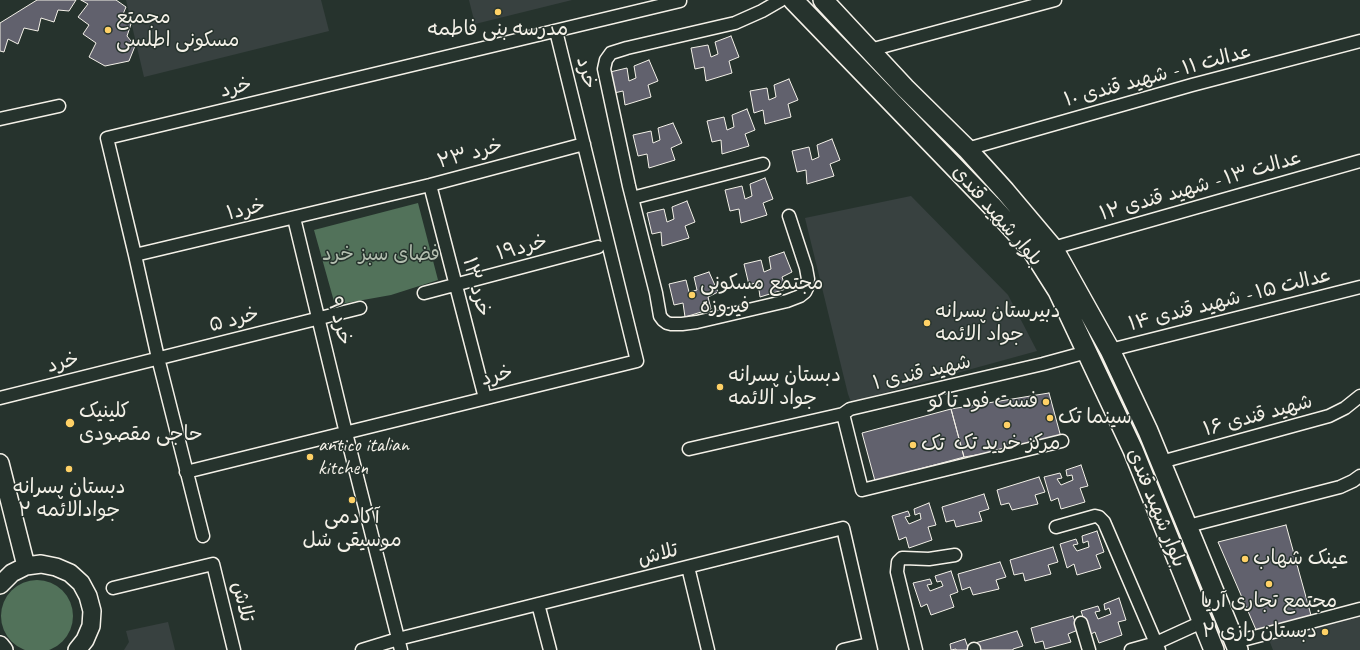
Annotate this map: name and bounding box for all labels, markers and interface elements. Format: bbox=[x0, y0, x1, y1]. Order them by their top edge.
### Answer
place label: مجمتع مسکونی اطلسی bbox=[116, 6, 239, 53]
marker: مدرسه بنی فاطمه bbox=[493, 7, 503, 17]
place label: مدرسه بنی فاطمه bbox=[428, 18, 568, 42]
marker: مجمتع مسکونی اطلسی bbox=[103, 25, 113, 35]
street label: عدالت ۱۱ - شهید قندی ۱۰ bbox=[1061, 39, 1255, 113]
street label: خرد bbox=[571, 55, 601, 91]
street label: خرد bbox=[218, 73, 254, 103]
street label: خرد ۲۳ bbox=[435, 134, 505, 174]
street label: عدالت ۱۳ - شهید قندی ۱۲ bbox=[1097, 146, 1305, 226]
street label: بلوار شهید قندی bbox=[947, 160, 1047, 272]
street label: خرد۱ bbox=[224, 194, 268, 226]
street label: خرد۱۹ bbox=[494, 230, 550, 266]
park label: فضای سبز خرد bbox=[322, 243, 440, 267]
street label: خرد ۱۳ bbox=[457, 255, 495, 319]
street label: عدالت ۱۵ - شهید قندی ۱۴ bbox=[1126, 263, 1334, 337]
place label: مجتمع مسکونی فیروزه bbox=[700, 272, 823, 319]
marker: مجتمع مسکونی فیروزه bbox=[687, 290, 697, 300]
street label: خرد ۹ bbox=[321, 294, 357, 348]
place label: دبیرستان پسرانه جواد الائمه bbox=[935, 300, 1061, 347]
street label: خرد ۵ bbox=[207, 302, 261, 338]
marker: دبیرستان پسرانه جواد الائمه bbox=[922, 318, 932, 328]
street label: خرد bbox=[45, 348, 81, 378]
street label: شهيد قندی ۱ bbox=[871, 350, 973, 396]
street label: خرد bbox=[479, 361, 515, 391]
place label: دبستان پسرانه جواد الائمه bbox=[728, 364, 841, 411]
marker: دبستان پسرانه جواد الائمه bbox=[715, 382, 725, 392]
place label: فست فود تاکو bbox=[929, 390, 1038, 414]
street label: شهید قندی ۱۶ bbox=[1201, 390, 1315, 442]
marker: فست فود تاکو bbox=[1041, 397, 1051, 407]
place label: کلینیک حاجی مقصودی bbox=[79, 400, 203, 447]
place label: سینما تک bbox=[1058, 406, 1132, 430]
marker: سینما تک bbox=[1045, 413, 1055, 423]
marker: کلینیک حاجی مقصودی bbox=[64, 417, 76, 429]
marker: مرکز خرید تک bbox=[1002, 420, 1012, 430]
place label: مرکز خرید تک bbox=[954, 432, 1060, 456]
place label: تک bbox=[921, 433, 944, 457]
place label: antico italian kitchen bbox=[318, 434, 409, 481]
marker: تک bbox=[908, 440, 918, 450]
street label: بلوار شهید قندی bbox=[1121, 445, 1191, 571]
marker: antico italian kitchen bbox=[305, 452, 315, 462]
marker: دبستان پسرانه جوادالائمه ۲ bbox=[64, 464, 74, 474]
place label: دبستان پسرانه جوادالائمه ۲ bbox=[13, 476, 125, 523]
marker: آکادمی موسیقی سُل bbox=[347, 495, 357, 505]
place label: آکادمی موسیقی سُل bbox=[302, 506, 402, 553]
street label: تلاش bbox=[635, 538, 681, 572]
place label: عینک شهاب bbox=[1253, 547, 1348, 571]
marker: عینک شهاب bbox=[1240, 554, 1250, 564]
street label: تلاش bbox=[225, 579, 259, 625]
marker: مجتمع تجاری آریا bbox=[1264, 579, 1274, 589]
place label: مجتمع تجاری آریا bbox=[1201, 590, 1337, 614]
place label: دبستان رازی ۲ bbox=[1202, 620, 1317, 644]
marker: دبستان رازی ۲ bbox=[1320, 627, 1330, 637]

